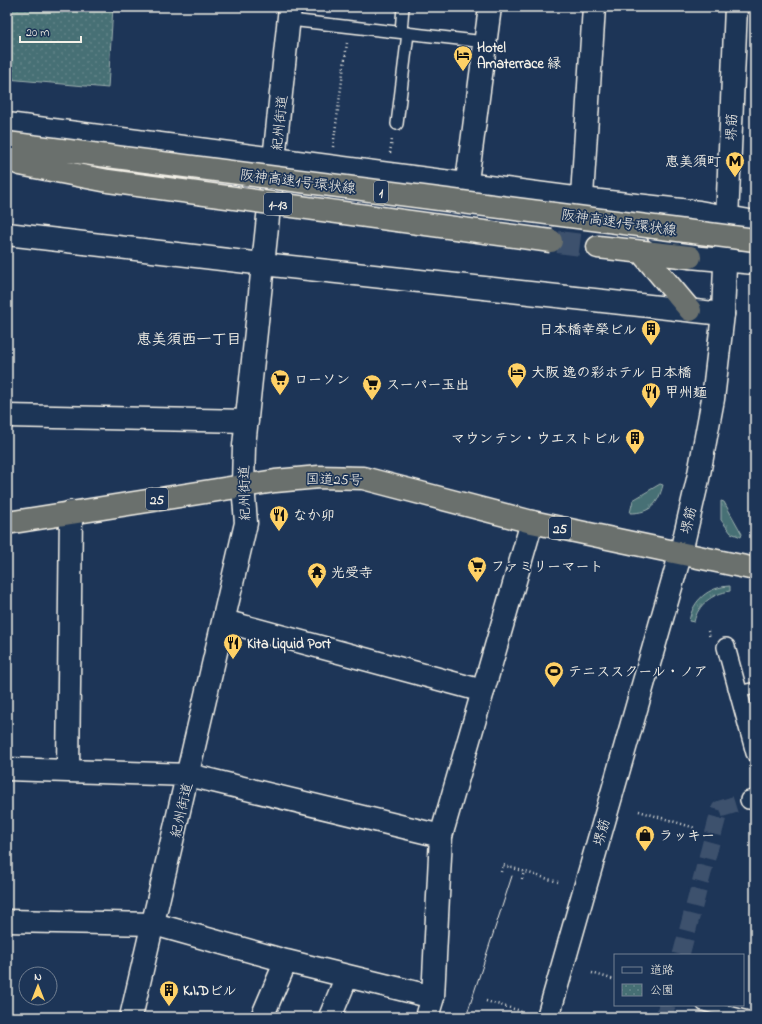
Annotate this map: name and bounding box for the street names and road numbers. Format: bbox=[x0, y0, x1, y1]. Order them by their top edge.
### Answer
street label: 紀州街道 bbox=[267, 94, 294, 152]
street label: 堺筋 bbox=[722, 113, 743, 141]
street label: 阪神高速1号環状線 bbox=[239, 165, 357, 200]
road number: 1 bbox=[374, 181, 388, 203]
road number: 1-13 bbox=[264, 193, 292, 215]
street label: 阪神高速1号環状線 bbox=[560, 205, 678, 242]
street label: 紀州街道 bbox=[235, 465, 256, 521]
street label: 国道25号 bbox=[305, 470, 363, 491]
road number: 25 bbox=[146, 488, 168, 510]
street label: 堺筋 bbox=[676, 504, 703, 536]
road number: 25 bbox=[549, 517, 571, 539]
street label: 紀州街道 bbox=[166, 781, 199, 840]
street label: 堺筋 bbox=[588, 816, 616, 849]

